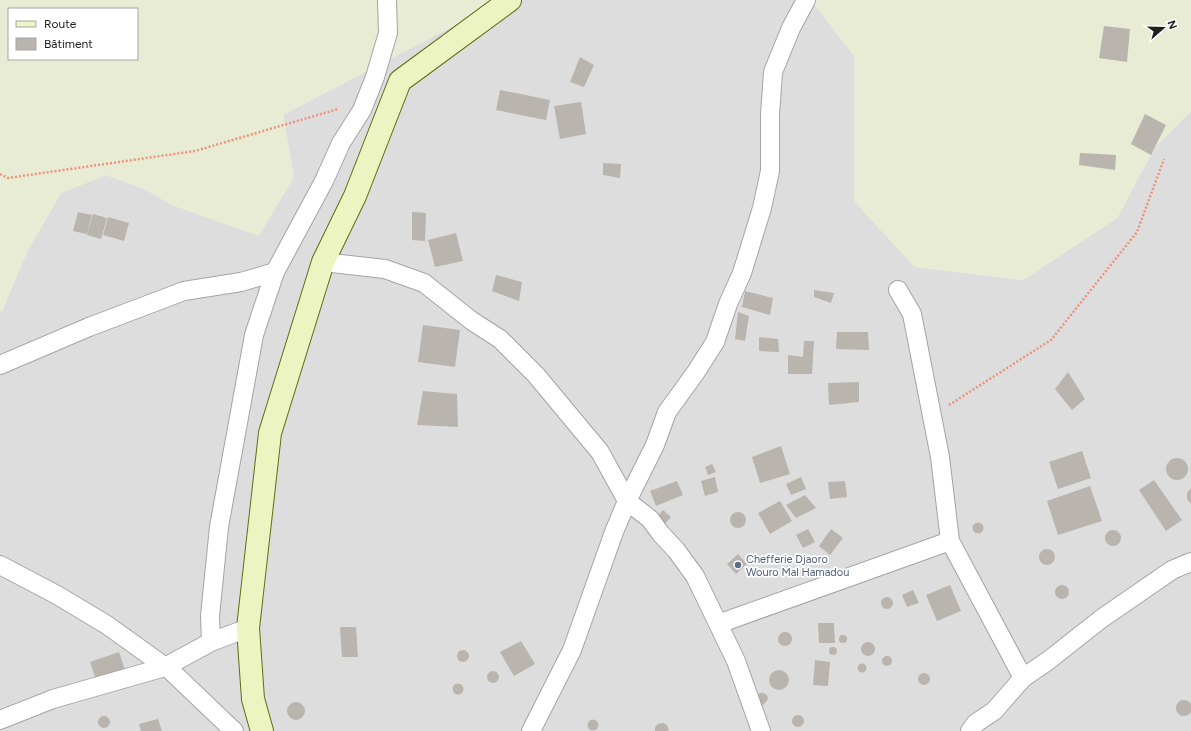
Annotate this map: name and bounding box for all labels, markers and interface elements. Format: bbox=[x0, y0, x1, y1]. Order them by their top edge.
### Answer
legend bbox=[8, 8, 138, 60]
north arrow bbox=[1143, 8, 1183, 48]
text: Route bbox=[44, 17, 77, 31]
text: N bbox=[1164, 19, 1179, 31]
text: Bâtiment bbox=[44, 37, 93, 51]
place label: Chefferie Djaoro Wouro Mal Hamadou bbox=[746, 553, 849, 579]
marker: Chefferie Djaoro Wouro Mal Hamadou bbox=[733, 560, 743, 570]

